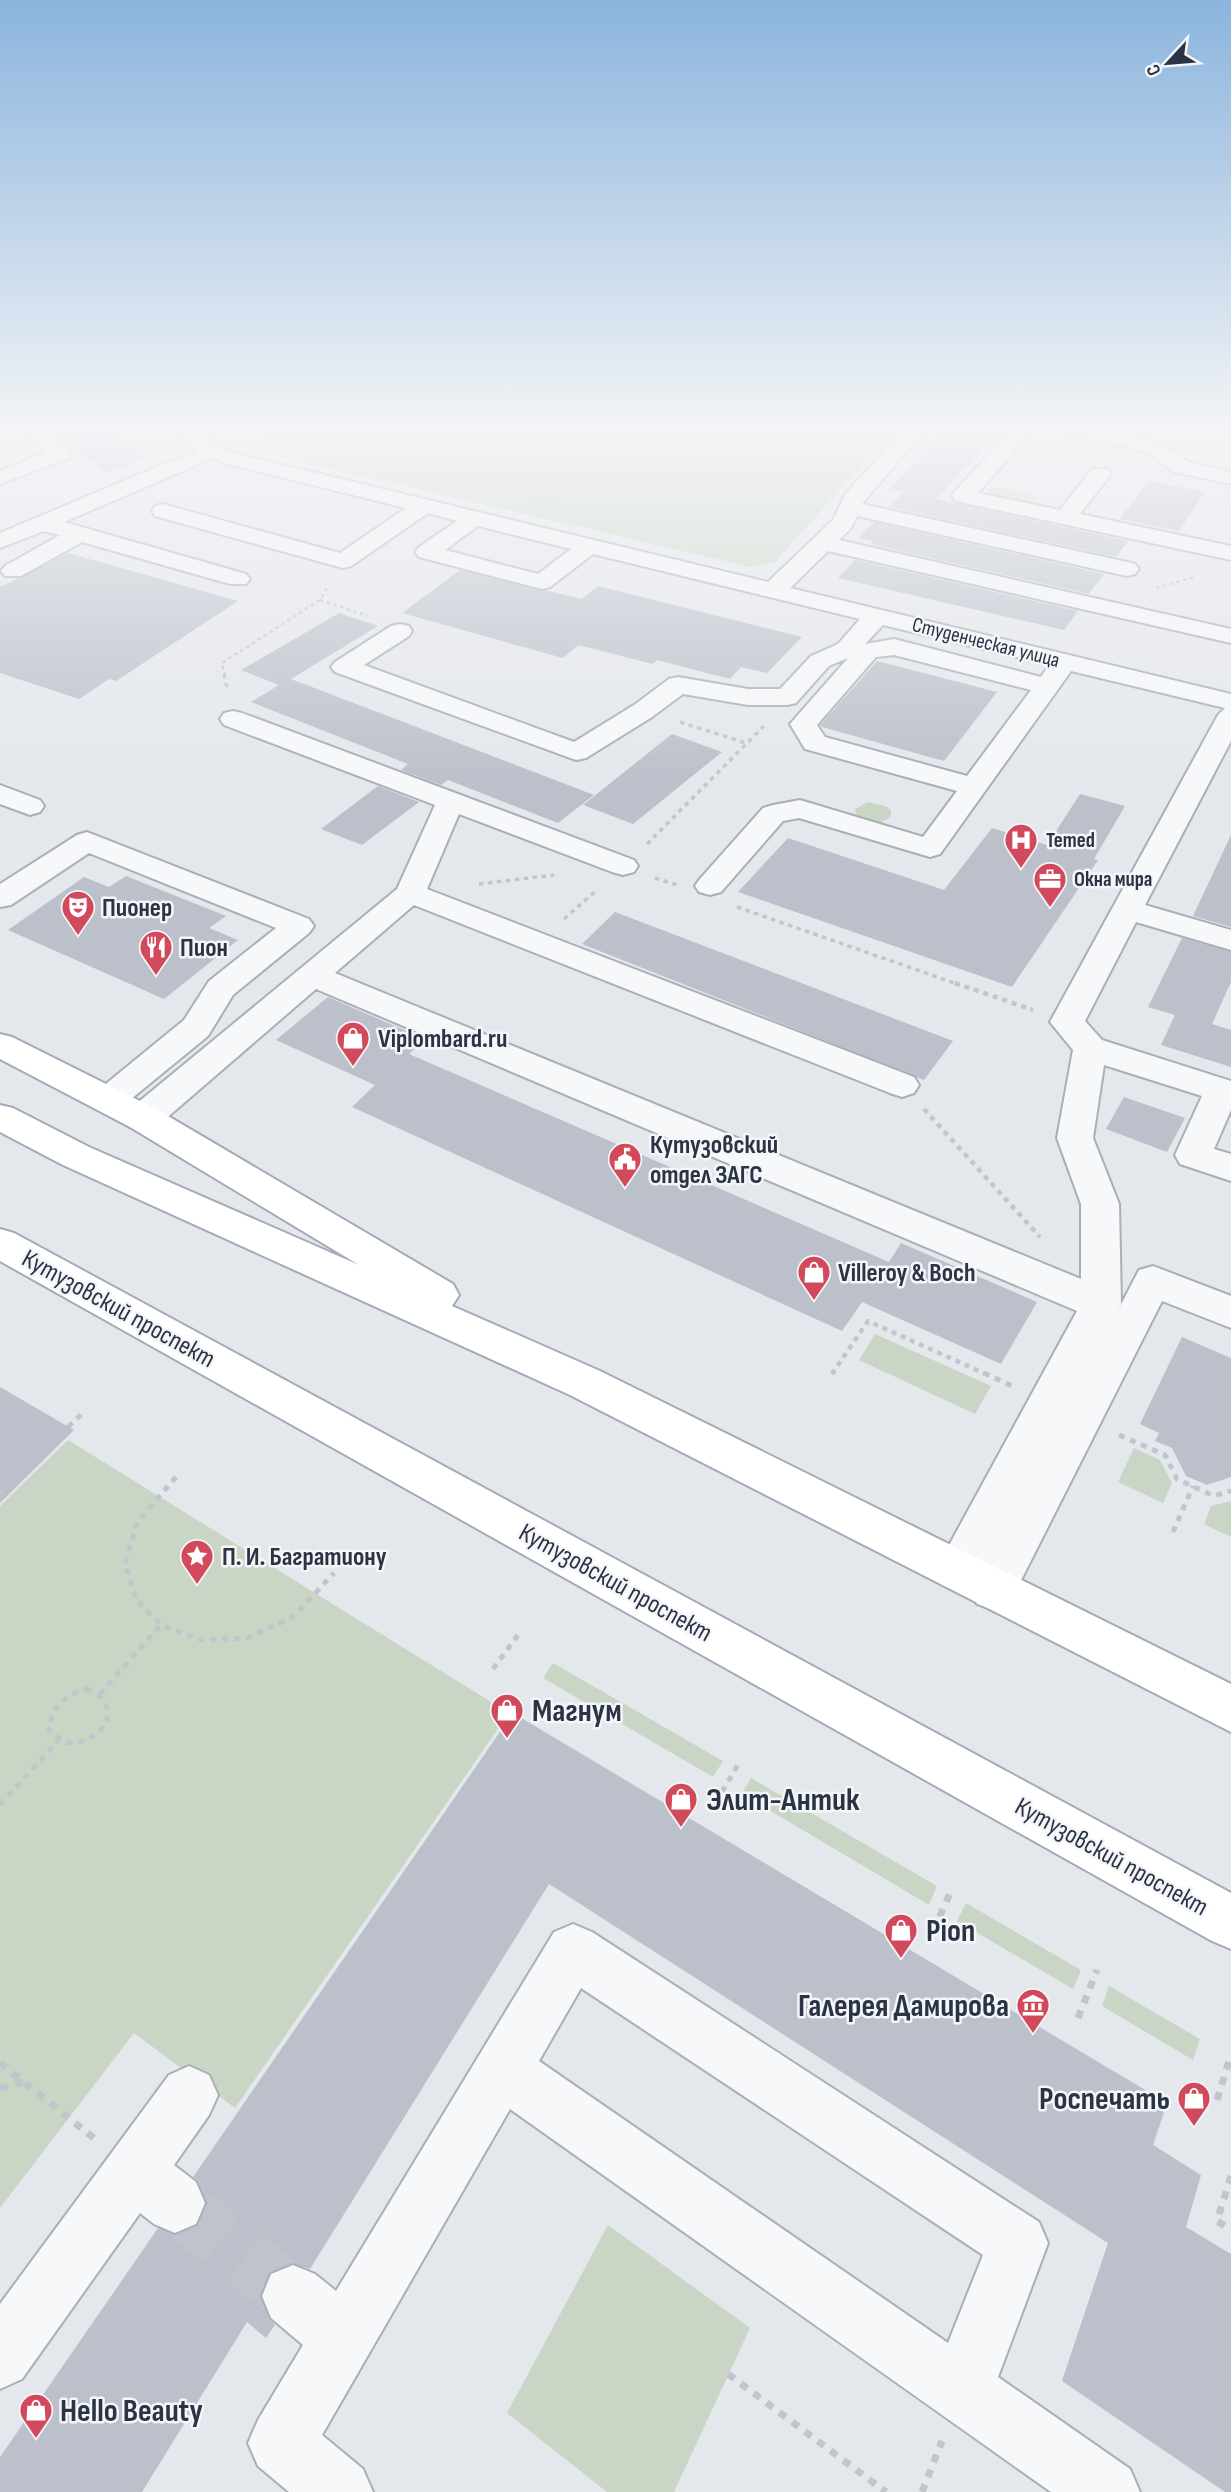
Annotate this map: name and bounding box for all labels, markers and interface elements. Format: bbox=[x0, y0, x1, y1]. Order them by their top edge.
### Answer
north arrow bbox=[1133, 28, 1203, 98]
text: С bbox=[1141, 60, 1167, 79]
street label: Студенческая улица bbox=[909, 612, 1062, 673]
hospital icon: Temed bbox=[1002, 821, 1040, 870]
place label: Temed bbox=[1046, 828, 1095, 853]
office icon: Окна мира bbox=[1031, 860, 1069, 909]
place label: Окна мира bbox=[1074, 867, 1152, 892]
theatre icon: Пионер bbox=[59, 888, 97, 937]
place label: Пионер bbox=[102, 893, 172, 924]
restaurant icon: Пион bbox=[137, 928, 175, 977]
place label: Пион bbox=[180, 933, 228, 964]
shop icon: Viplombard.ru bbox=[334, 1019, 372, 1068]
place label: Viplombard.ru bbox=[378, 1024, 507, 1055]
place label: Кутузовский отдел ЗАГС bbox=[650, 1130, 778, 1191]
public building icon: Кутузовский отдел ЗАГС bbox=[606, 1140, 644, 1189]
street label: Кутузовский проспект bbox=[16, 1243, 220, 1375]
shop icon: Villeroy & Boch bbox=[795, 1253, 833, 1302]
place label: Villeroy & Boch bbox=[838, 1258, 976, 1289]
street label: Кутузовский проспект bbox=[513, 1517, 717, 1649]
place icon: П. И. Багратиону bbox=[178, 1537, 216, 1586]
place label: П. И. Багратиону bbox=[222, 1542, 387, 1573]
shop icon: Магнум bbox=[488, 1691, 526, 1740]
place label: Магнум bbox=[532, 1692, 622, 1731]
shop icon: Элит-Антик bbox=[662, 1780, 700, 1829]
place label: Элит-Антик bbox=[706, 1781, 860, 1820]
street label: Кутузовский проспект bbox=[1009, 1791, 1213, 1923]
shop icon: Pion bbox=[882, 1911, 920, 1960]
place label: Pion bbox=[926, 1912, 975, 1951]
museum icon: Галерея Дамирова bbox=[1014, 1986, 1052, 2035]
place label: Галерея Дамирова bbox=[798, 1987, 1009, 2026]
shop icon: Роспечать bbox=[1175, 2079, 1213, 2128]
place label: Роспечать bbox=[1039, 2080, 1170, 2119]
shop icon: Hello Beauty bbox=[17, 2391, 55, 2440]
place label: Hello Beauty bbox=[60, 2392, 203, 2431]

